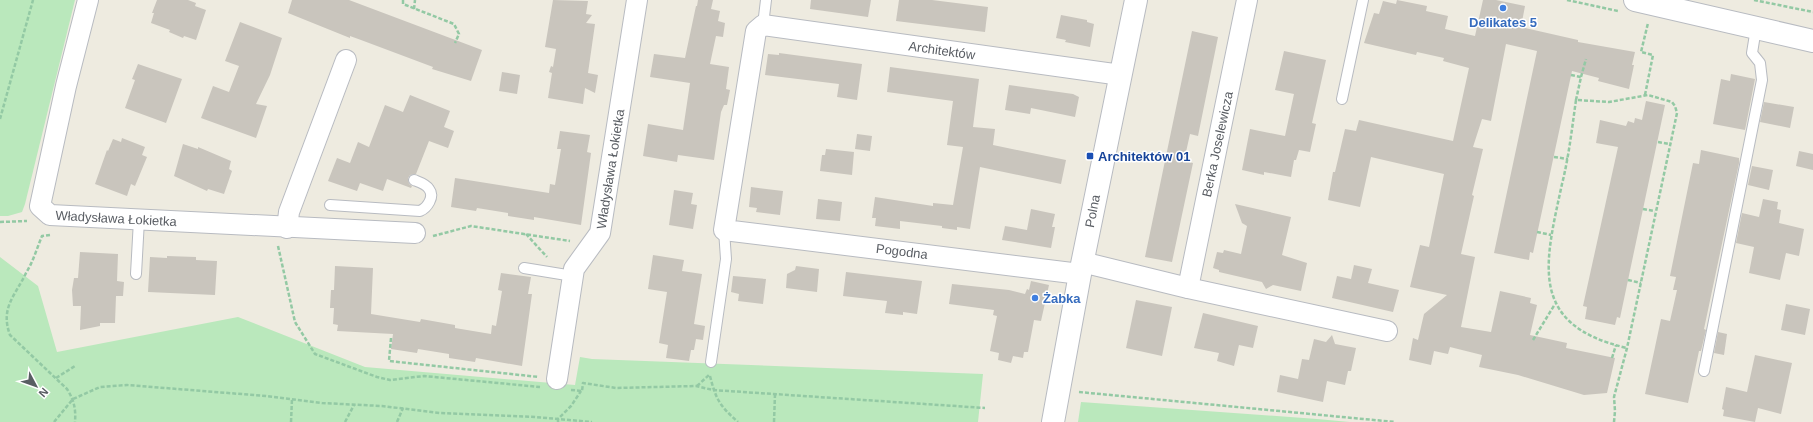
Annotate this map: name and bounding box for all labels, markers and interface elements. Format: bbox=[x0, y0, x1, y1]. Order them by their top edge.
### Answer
marker: Delikates 5 bbox=[1498, 3, 1508, 13]
place label: Delikates 5 bbox=[1469, 15, 1537, 30]
street label: Architektów bbox=[908, 38, 977, 63]
street label: Berka Joselewicza bbox=[1199, 89, 1236, 198]
street label: Władysława Łokietka bbox=[594, 107, 628, 230]
place label: Architektów 01 bbox=[1098, 149, 1190, 164]
marker: Architektów 01 bbox=[1085, 151, 1095, 161]
street label: Polna bbox=[1082, 193, 1103, 229]
street label: Władysława Łokietka bbox=[55, 208, 178, 229]
street label: Pogodna bbox=[875, 241, 929, 262]
place label: Żabka bbox=[1043, 291, 1081, 306]
marker: Żabka bbox=[1030, 293, 1040, 303]
north arrow bbox=[16, 366, 56, 406]
text: N bbox=[36, 386, 51, 400]

